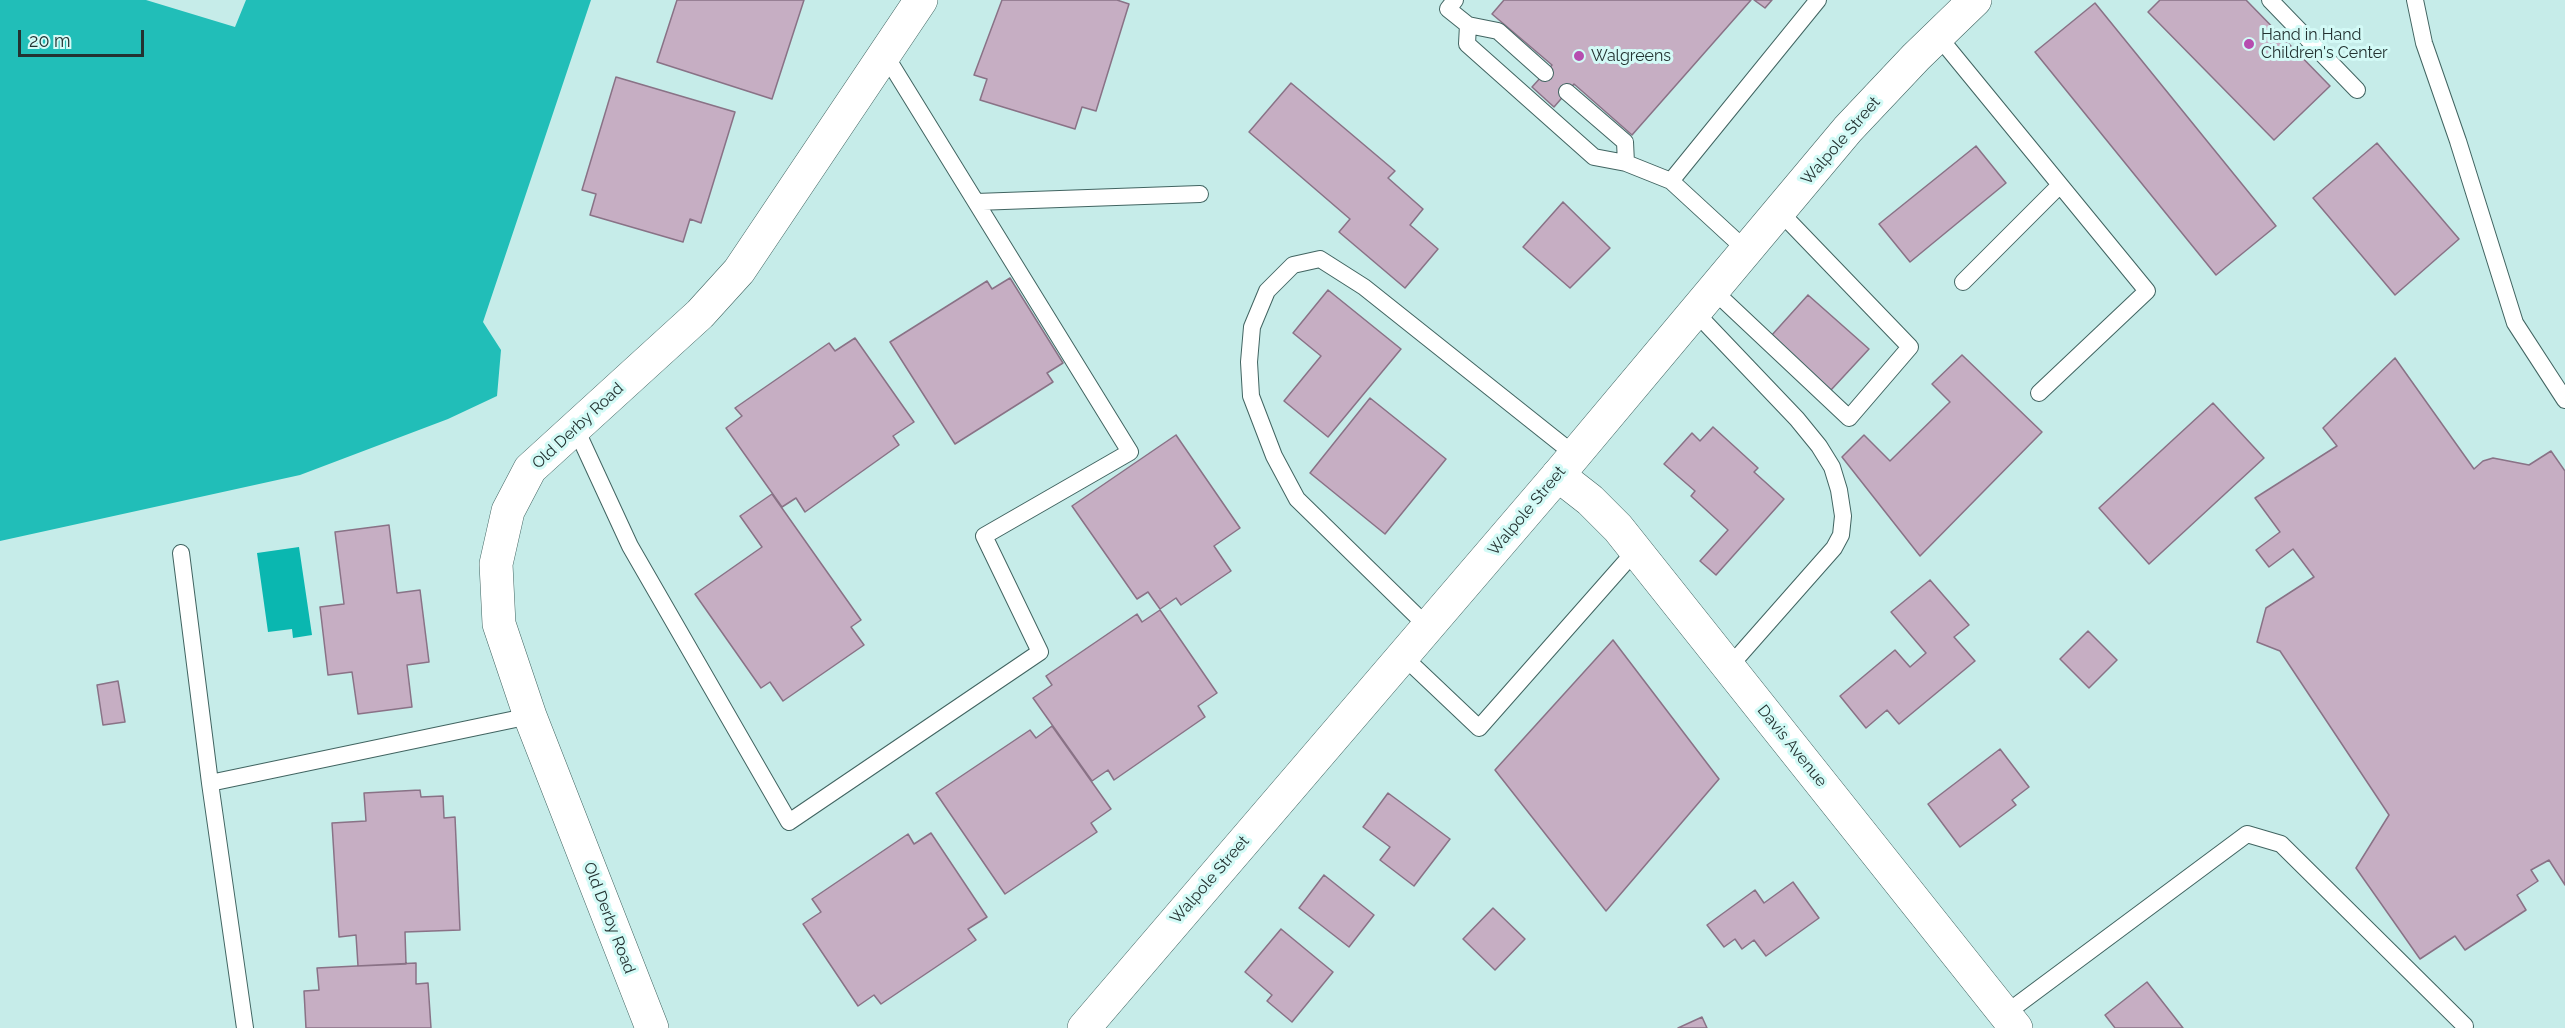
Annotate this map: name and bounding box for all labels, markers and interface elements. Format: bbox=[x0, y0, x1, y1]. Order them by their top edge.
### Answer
scale bar bbox=[21, 18, 147, 56]
place label: Hand in Hand Children's Center bbox=[2261, 25, 2388, 63]
text: 20 m bbox=[29, 30, 71, 51]
marker: Hand in Hand Children's Center bbox=[2242, 37, 2256, 51]
place label: Walgreens bbox=[1591, 46, 1671, 66]
marker: Walgreens bbox=[1572, 49, 1586, 63]
street label: Walpole Street bbox=[1797, 93, 1885, 189]
street label: Old Derby Road bbox=[528, 379, 628, 473]
street label: Walpole Street bbox=[1484, 462, 1570, 560]
street label: Davis Avenue bbox=[1753, 701, 1831, 791]
street label: Walpole Street bbox=[1166, 832, 1254, 928]
street label: Old Derby Road bbox=[579, 860, 639, 976]

